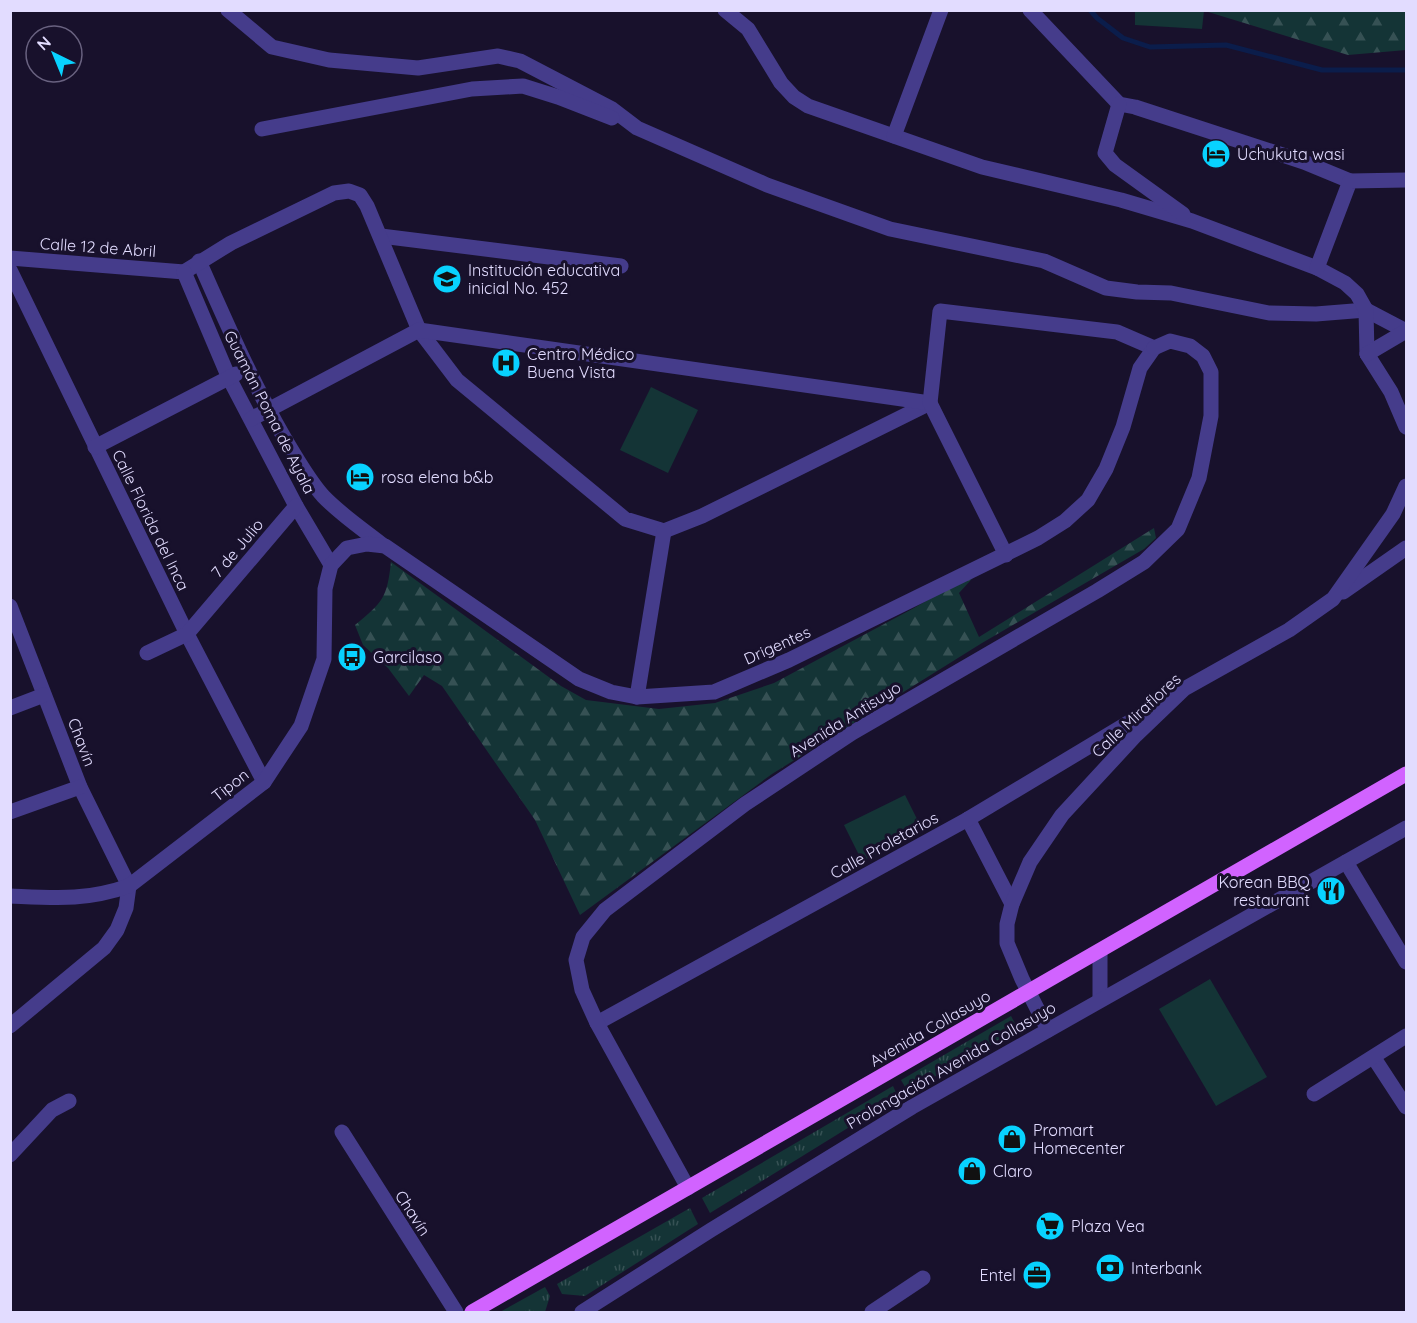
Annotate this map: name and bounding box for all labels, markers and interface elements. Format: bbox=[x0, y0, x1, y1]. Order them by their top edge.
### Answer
north arrow bbox=[24, 24, 84, 84]
text: N bbox=[33, 32, 55, 54]
hotel icon: Uchukuta wasi bbox=[1200, 138, 1232, 170]
place label: Uchukuta wasi bbox=[1237, 144, 1345, 164]
street label: Calle 12 de Abril bbox=[39, 233, 157, 261]
place label: Institución educativa inicial No. 452 bbox=[468, 260, 620, 298]
school or university icon: Institución educativa inicial No. 452 bbox=[431, 263, 463, 295]
street label: Guamán Poma de Ayala bbox=[220, 327, 320, 497]
place label: Centro Médico Buena Vista bbox=[527, 344, 634, 382]
hospital icon: Centro Médico Buena Vista bbox=[490, 347, 522, 379]
street label: Calle Florida del Inca bbox=[108, 446, 194, 594]
hotel icon: rosa elena b&b bbox=[344, 461, 376, 493]
place label: rosa elena b&b bbox=[381, 467, 493, 487]
street label: 7 de Julio bbox=[207, 514, 267, 582]
street label: Drigentes bbox=[741, 621, 813, 669]
bus stop icon: Garcilaso bbox=[336, 641, 368, 673]
place label: Garcilaso bbox=[373, 647, 442, 667]
street label: Calle Miraflores bbox=[1087, 669, 1185, 761]
street label: Avenida Antisuyo bbox=[786, 677, 904, 761]
street label: Chavín bbox=[64, 715, 100, 769]
street label: Tipon bbox=[207, 764, 253, 806]
street label: Calle Proletarios bbox=[827, 807, 941, 883]
place label: Korean BBQ restaurant bbox=[1218, 872, 1311, 910]
restaurant icon: Korean BBQ restaurant bbox=[1315, 875, 1347, 907]
street label: Avenida Collasuyo bbox=[866, 985, 994, 1071]
street label: Prolongación Avenida Collasuyo bbox=[843, 997, 1059, 1133]
place label: Promart Homecenter bbox=[1033, 1120, 1125, 1158]
shop icon: Promart Homecenter bbox=[996, 1123, 1028, 1155]
shop icon: Claro bbox=[956, 1155, 988, 1187]
place label: Claro bbox=[993, 1161, 1032, 1181]
street label: Chavín bbox=[391, 1187, 435, 1239]
supermarket icon: Plaza Vea bbox=[1034, 1210, 1066, 1242]
place label: Plaza Vea bbox=[1071, 1216, 1145, 1236]
bank icon: Interbank bbox=[1094, 1252, 1126, 1284]
place label: Interbank bbox=[1131, 1258, 1202, 1278]
office icon: Entel bbox=[1021, 1259, 1053, 1291]
place label: Entel bbox=[980, 1265, 1016, 1285]

